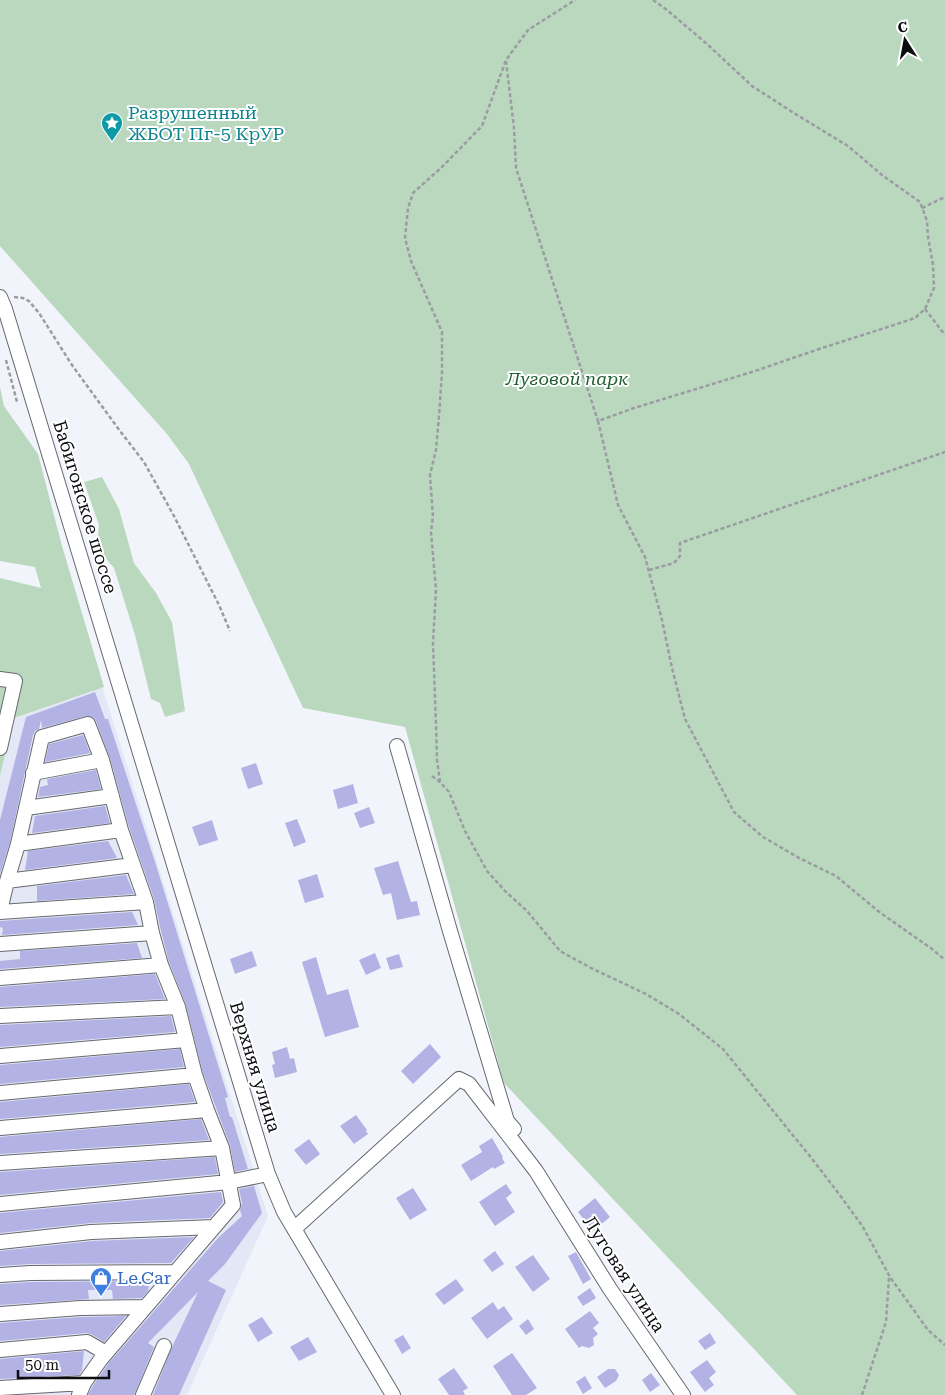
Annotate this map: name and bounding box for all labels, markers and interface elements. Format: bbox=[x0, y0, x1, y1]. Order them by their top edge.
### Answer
north arrow bbox=[880, 15, 930, 65]
text: С bbox=[896, 18, 909, 36]
place label: Разрушенный ЖБОТ Пг-5 КрУР bbox=[128, 102, 284, 144]
place icon: Разрушенный ЖБОТ Пг-5 КрУР bbox=[100, 111, 124, 142]
park label: Луговой парк bbox=[505, 368, 628, 389]
street label: Бабигонское шоссе bbox=[49, 418, 122, 596]
street label: Верхняя улица bbox=[226, 999, 285, 1135]
street label: Луговая улица bbox=[579, 1212, 670, 1336]
shop icon: Le.Car bbox=[89, 1266, 113, 1297]
place label: Le.Car bbox=[117, 1267, 171, 1288]
scale bar bbox=[18, 1348, 109, 1380]
text: 50 m bbox=[25, 1356, 60, 1374]

